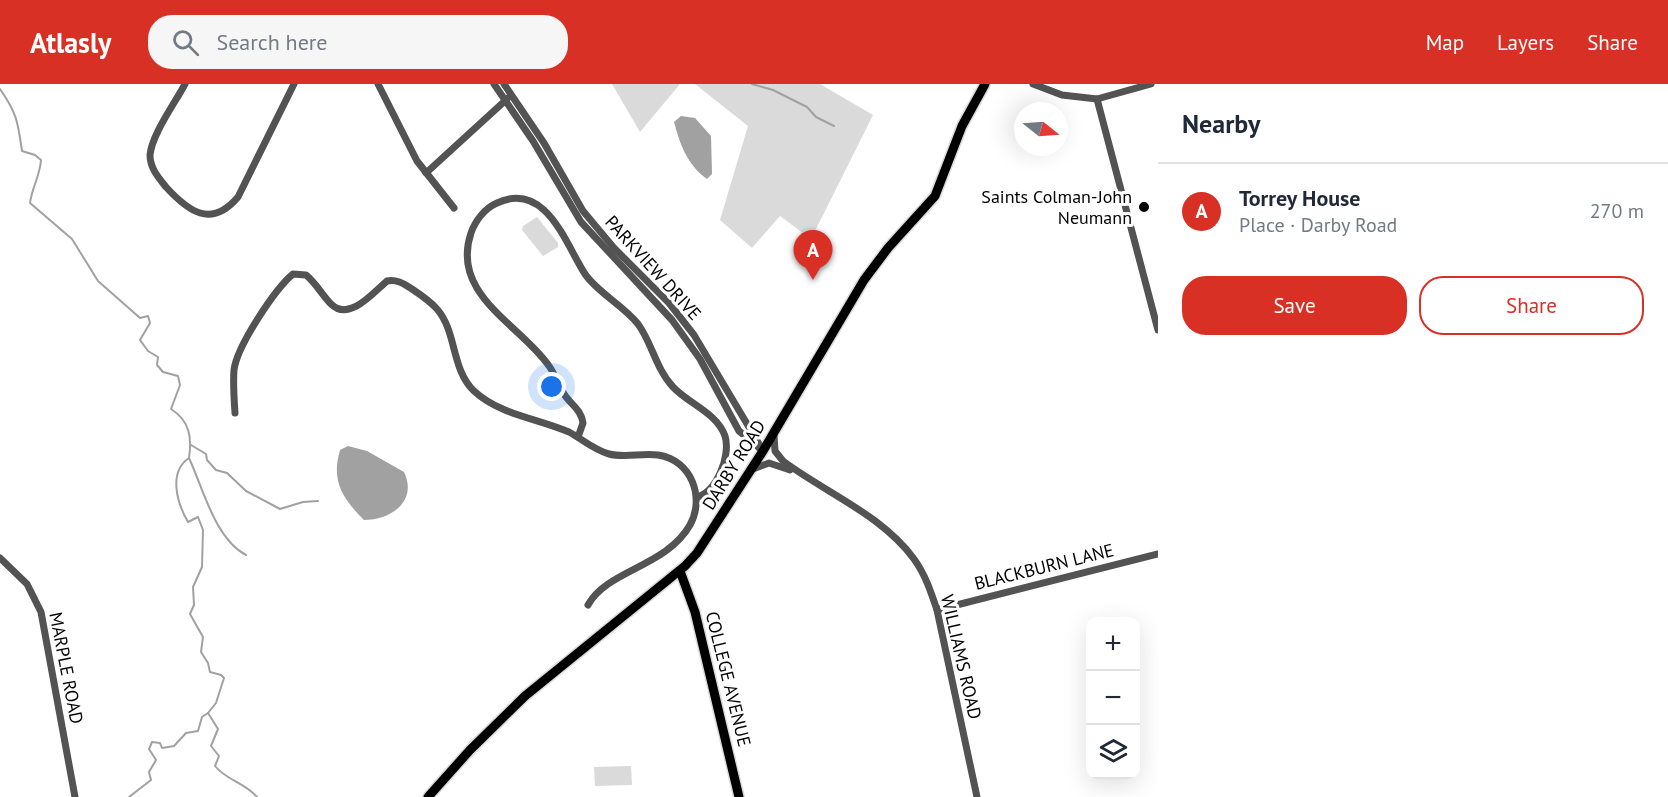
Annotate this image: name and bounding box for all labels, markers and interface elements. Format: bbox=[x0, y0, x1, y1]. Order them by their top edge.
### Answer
search box bbox=[148, 15, 568, 69]
text: Atlasly bbox=[30, 24, 112, 61]
icon: search bbox=[169, 26, 202, 59]
text: Search here bbox=[217, 28, 327, 56]
text: Map bbox=[1426, 29, 1464, 56]
text: Layers bbox=[1497, 29, 1554, 56]
text: Share bbox=[1587, 29, 1638, 56]
north arrow bbox=[1014, 102, 1068, 156]
text: Nearby bbox=[1182, 107, 1260, 140]
text: Torrey House bbox=[1239, 184, 1361, 212]
place label: Saints Colman-John Neumann bbox=[981, 185, 1132, 229]
text: A bbox=[1195, 198, 1208, 224]
text: 270 m bbox=[1590, 198, 1644, 224]
marker: Saints Colman-John Neumann bbox=[1137, 200, 1151, 214]
street label: PARKVIEW DRIVE bbox=[600, 211, 706, 325]
text: Place · Darby Road bbox=[1239, 212, 1397, 238]
pin: A bbox=[794, 230, 832, 280]
button: Save bbox=[1182, 276, 1407, 335]
button: Share bbox=[1419, 276, 1644, 335]
your location bbox=[537, 372, 566, 401]
street label: DARBY ROAD bbox=[697, 416, 770, 514]
street label: BLACKBURN LANE bbox=[972, 538, 1116, 595]
street label: WILLIAMS ROAD bbox=[936, 592, 987, 721]
street label: COLLEGE AVENUE bbox=[701, 609, 756, 749]
street label: MARPLE ROAD bbox=[44, 610, 89, 726]
map controls bbox=[1086, 617, 1140, 779]
button: + bbox=[1086, 617, 1140, 671]
button: − bbox=[1086, 671, 1140, 725]
button: layers bbox=[1086, 725, 1140, 779]

